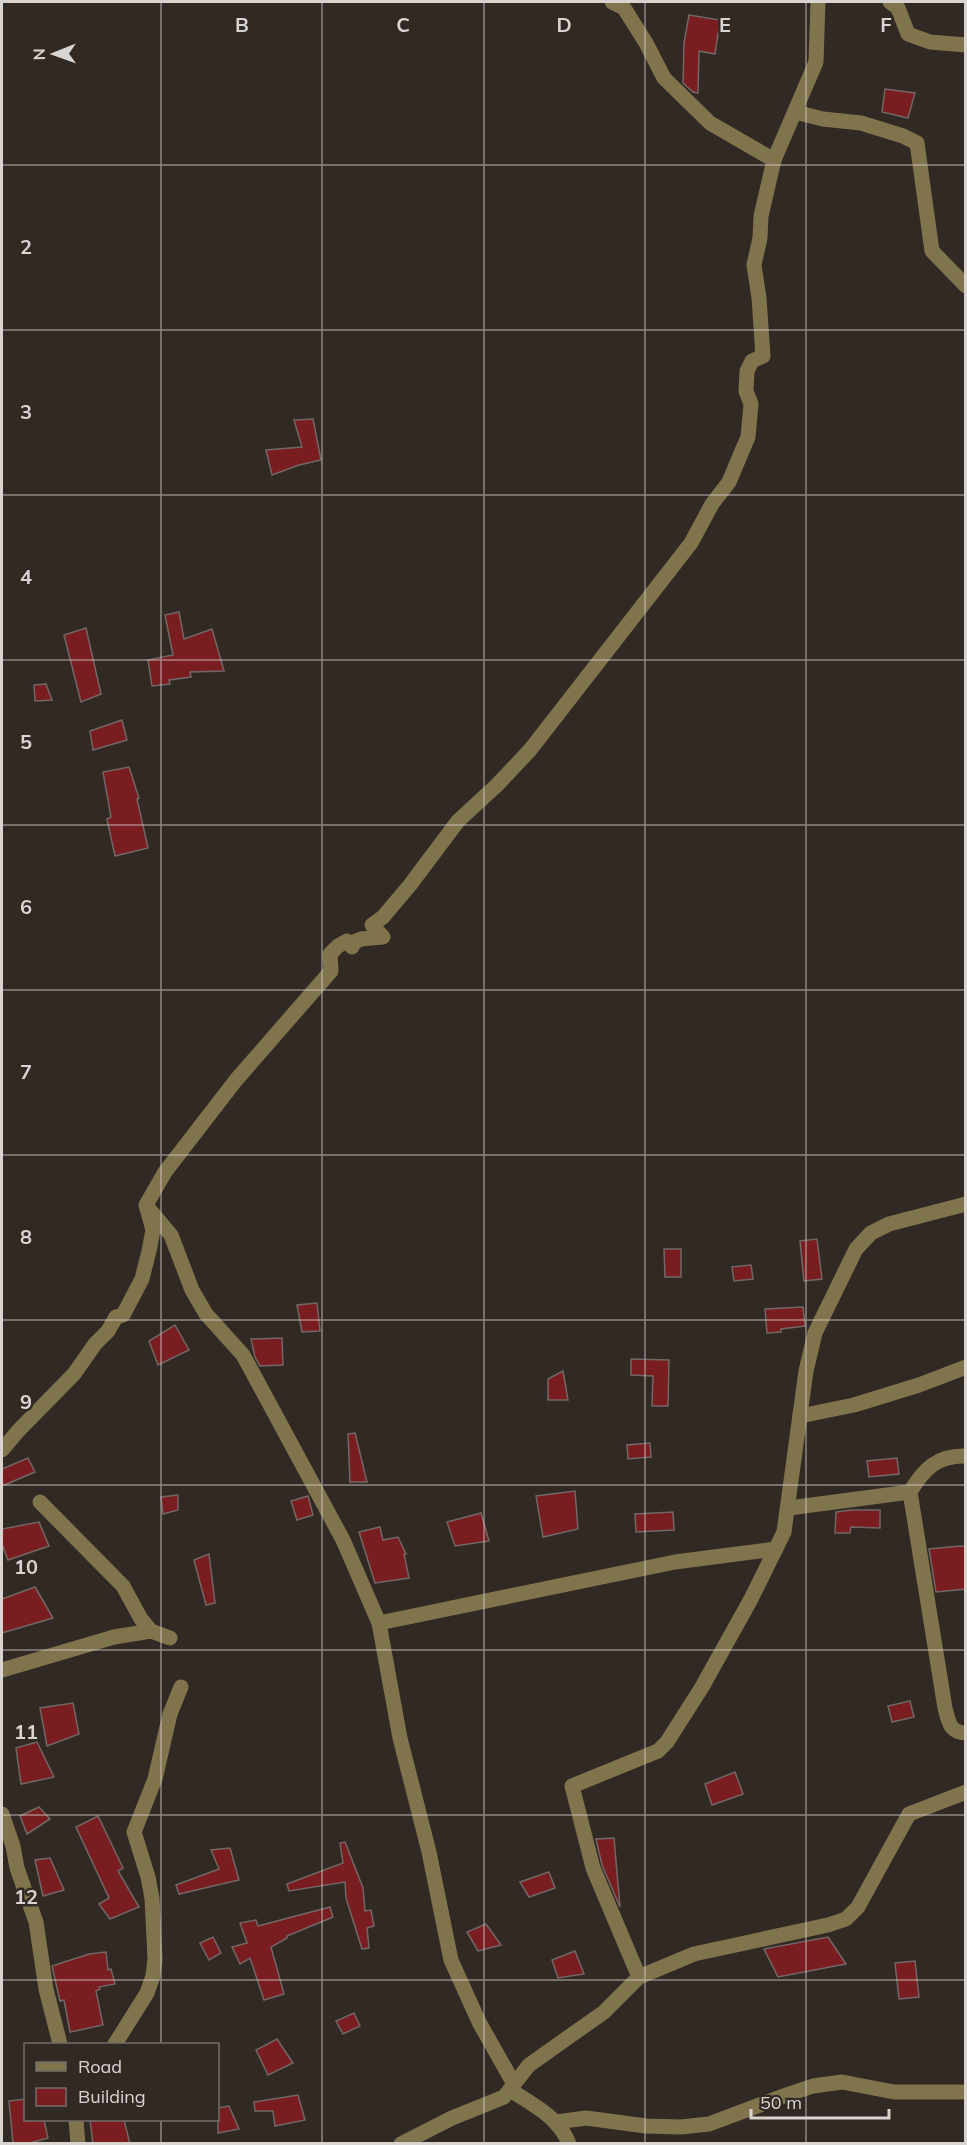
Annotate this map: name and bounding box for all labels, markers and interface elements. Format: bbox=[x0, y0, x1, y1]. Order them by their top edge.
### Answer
text: B bbox=[235, 12, 249, 37]
text: C bbox=[396, 12, 410, 37]
text: D bbox=[556, 12, 572, 37]
text: E bbox=[719, 12, 731, 37]
text: F bbox=[880, 12, 892, 37]
north arrow bbox=[24, 24, 84, 84]
text: N bbox=[29, 48, 49, 60]
text: 2 bbox=[20, 234, 32, 259]
text: 3 bbox=[20, 399, 32, 424]
text: 4 bbox=[20, 564, 32, 589]
text: 5 bbox=[20, 729, 32, 754]
text: 6 bbox=[20, 894, 32, 919]
text: 7 bbox=[20, 1059, 32, 1084]
text: 8 bbox=[20, 1224, 32, 1249]
text: 9 bbox=[20, 1389, 32, 1414]
text: 10 bbox=[14, 1554, 38, 1579]
text: 11 bbox=[14, 1719, 38, 1744]
text: 12 bbox=[14, 1884, 38, 1909]
legend bbox=[24, 2043, 219, 2121]
text: Road bbox=[78, 2055, 122, 2078]
scale bar bbox=[751, 2082, 889, 2120]
text: Building bbox=[78, 2085, 146, 2108]
text: 50 m bbox=[760, 2091, 802, 2114]

